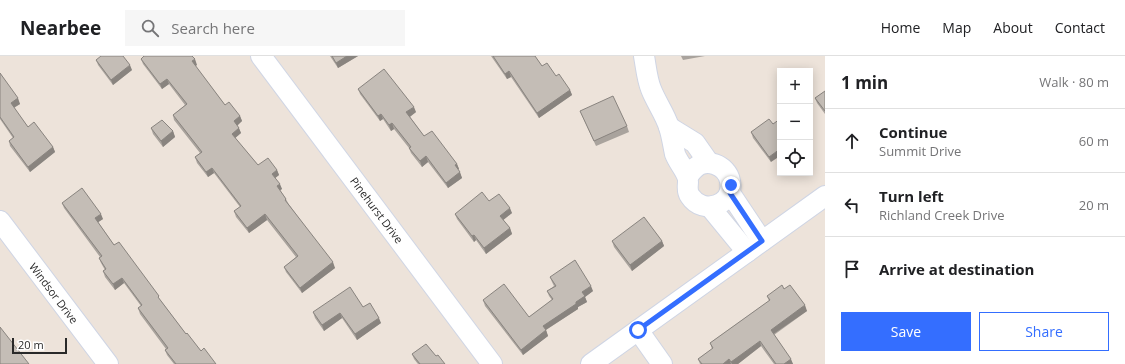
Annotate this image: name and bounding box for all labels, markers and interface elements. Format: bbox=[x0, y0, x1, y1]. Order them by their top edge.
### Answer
search box bbox=[125, 10, 405, 46]
text: Nearbee bbox=[20, 15, 101, 41]
icon: search bbox=[139, 17, 161, 39]
text: Search here bbox=[171, 18, 255, 38]
text: Home bbox=[881, 18, 920, 37]
text: Map bbox=[942, 18, 971, 37]
text: About bbox=[993, 18, 1033, 37]
text: Contact bbox=[1055, 18, 1105, 37]
map controls bbox=[777, 68, 813, 176]
button: + bbox=[777, 68, 813, 104]
text: 1 min bbox=[841, 71, 888, 94]
text: Walk · 80 m bbox=[1039, 73, 1109, 91]
button: − bbox=[777, 104, 813, 140]
text: Continue bbox=[879, 122, 947, 142]
icon: ahead bbox=[841, 130, 863, 152]
text: 60 m bbox=[1079, 132, 1109, 150]
button: locate bbox=[777, 140, 813, 176]
text: Summit Drive bbox=[879, 142, 961, 160]
street label: Pinehurst Drive bbox=[347, 174, 407, 246]
route end bbox=[722, 176, 740, 194]
text: Turn left bbox=[879, 186, 944, 206]
icon: left bbox=[841, 194, 863, 216]
text: 20 m bbox=[1079, 196, 1109, 214]
text: Richland Creek Drive bbox=[879, 206, 1004, 224]
icon: arrive bbox=[841, 258, 863, 280]
text: Arrive at destination bbox=[879, 259, 1034, 279]
street label: Windsor Drive bbox=[26, 260, 82, 326]
button: Save bbox=[841, 312, 971, 351]
button: Share bbox=[979, 312, 1109, 351]
route start bbox=[629, 321, 647, 339]
scale bar bbox=[12, 336, 67, 355]
text: 20 m bbox=[18, 337, 44, 352]

